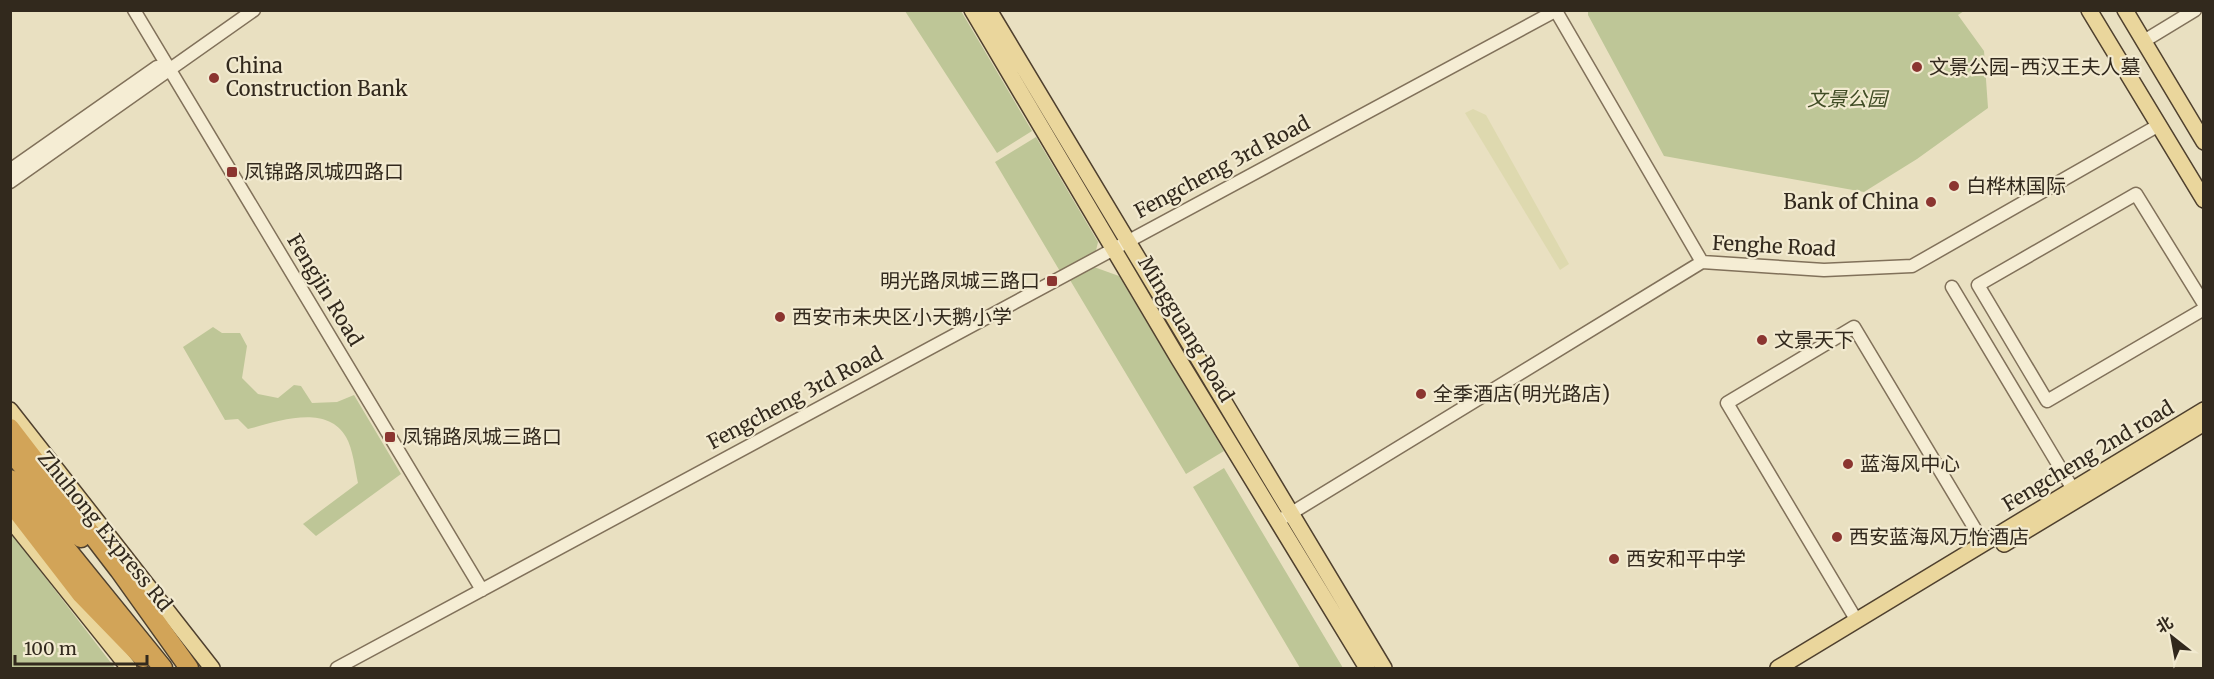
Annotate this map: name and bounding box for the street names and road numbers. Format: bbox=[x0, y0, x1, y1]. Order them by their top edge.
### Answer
street label: Fengcheng 3rd Road bbox=[1130, 110, 1314, 223]
street label: Fengjin Road bbox=[282, 229, 369, 350]
street label: Fenghe Road bbox=[1712, 230, 1836, 261]
street label: Mingguang Road bbox=[1133, 251, 1240, 406]
street label: Fengcheng 3rd Road bbox=[703, 341, 887, 454]
street label: Fengcheng 2nd road bbox=[1998, 395, 2178, 517]
street label: Zhuhong Express Rd bbox=[33, 445, 178, 616]

